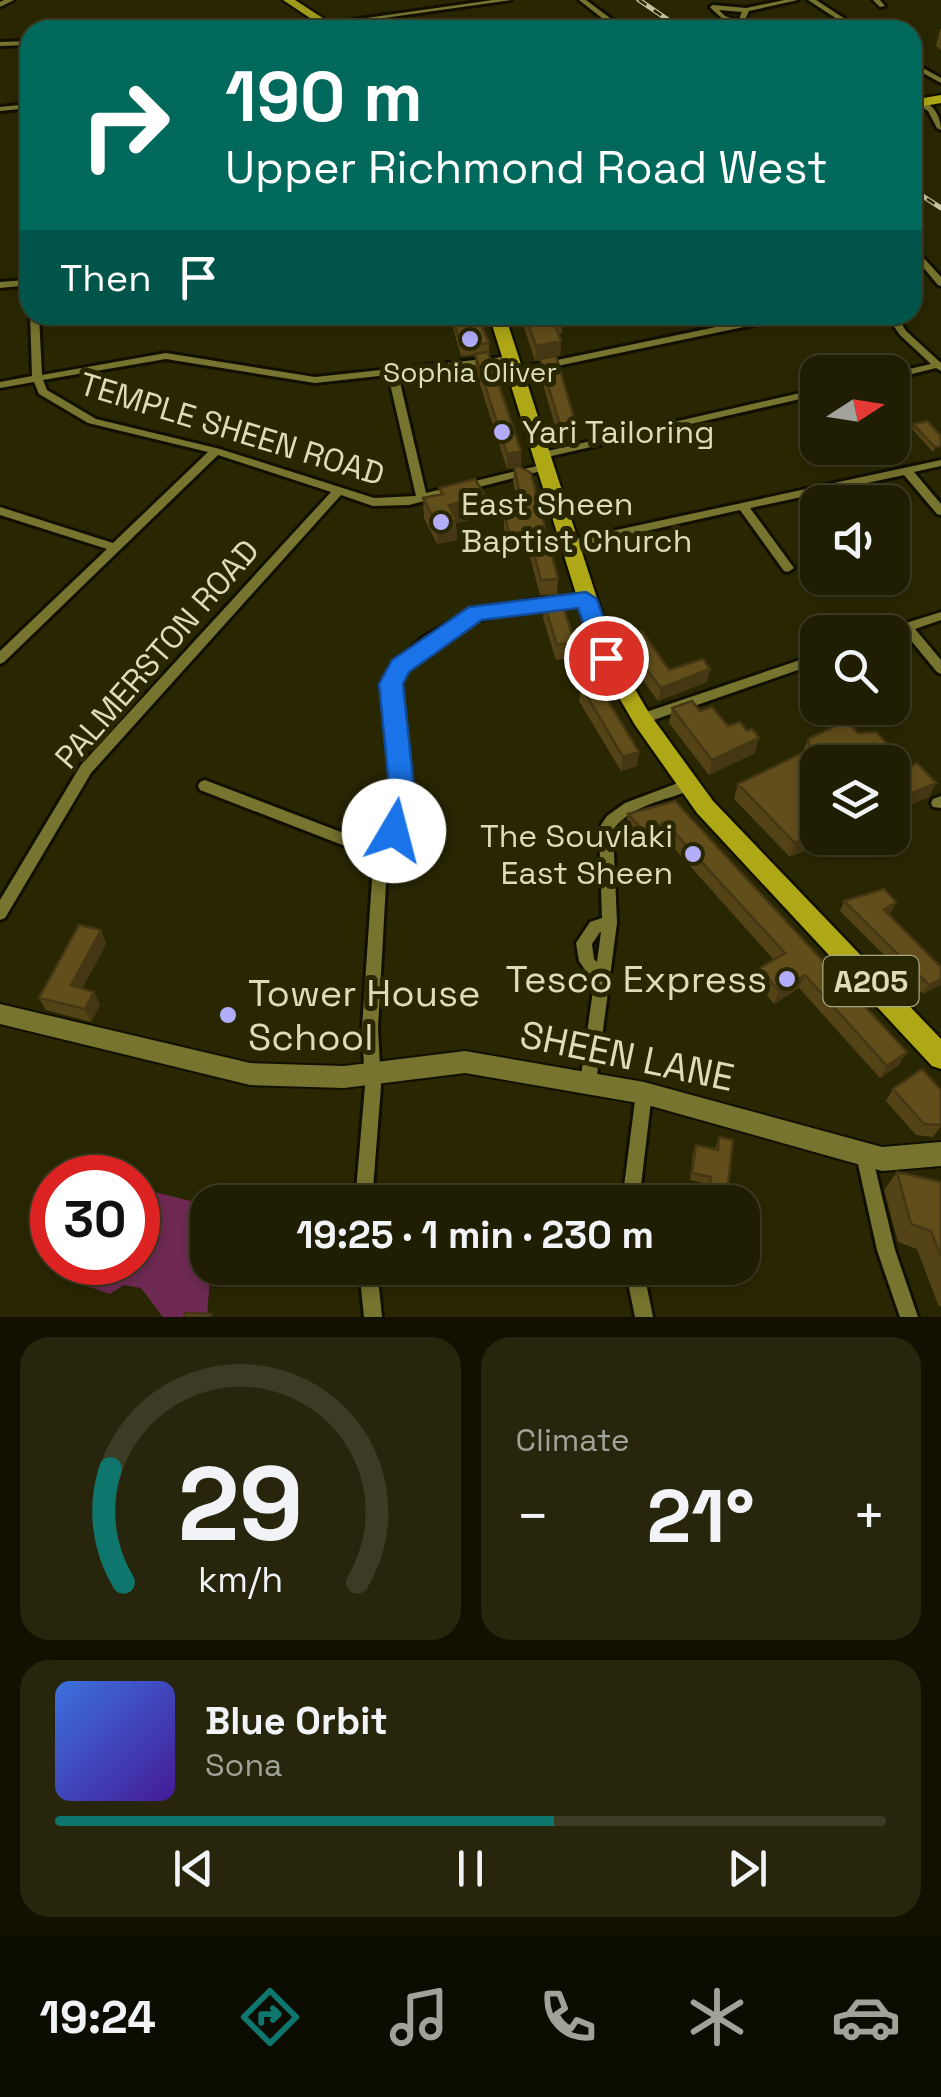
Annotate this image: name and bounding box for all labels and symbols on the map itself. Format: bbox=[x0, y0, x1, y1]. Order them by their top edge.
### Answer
marker: Sophia Oliver bbox=[459, 328, 481, 350]
place label: Sophia Oliver bbox=[383, 354, 557, 390]
north arrow bbox=[800, 355, 910, 465]
street label: TEMPLE SHEEN ROAD bbox=[75, 364, 389, 494]
place label: Yari Tailoring bbox=[522, 412, 715, 452]
marker: Yari Tailoring bbox=[491, 421, 513, 443]
place label: East Sheen Baptist Church bbox=[461, 484, 692, 561]
marker: East Sheen Baptist Church bbox=[430, 511, 452, 533]
street label: PALMERSTON ROAD bbox=[46, 531, 268, 777]
pin bbox=[564, 616, 649, 701]
position arrow bbox=[342, 779, 446, 883]
place label: The Souvlaki East Sheen bbox=[480, 816, 673, 893]
marker: The Souvlaki East Sheen bbox=[682, 843, 704, 865]
place label: Tesco Express bbox=[505, 955, 767, 1003]
road number: A205 bbox=[824, 956, 918, 1006]
marker: Tesco Express bbox=[776, 968, 798, 990]
place label: Tower House School bbox=[248, 969, 480, 1061]
marker: Tower House School bbox=[217, 1004, 239, 1026]
street label: SHEEN LANE bbox=[516, 1010, 738, 1102]
speed limit sign: 30 bbox=[30, 1155, 160, 1285]

